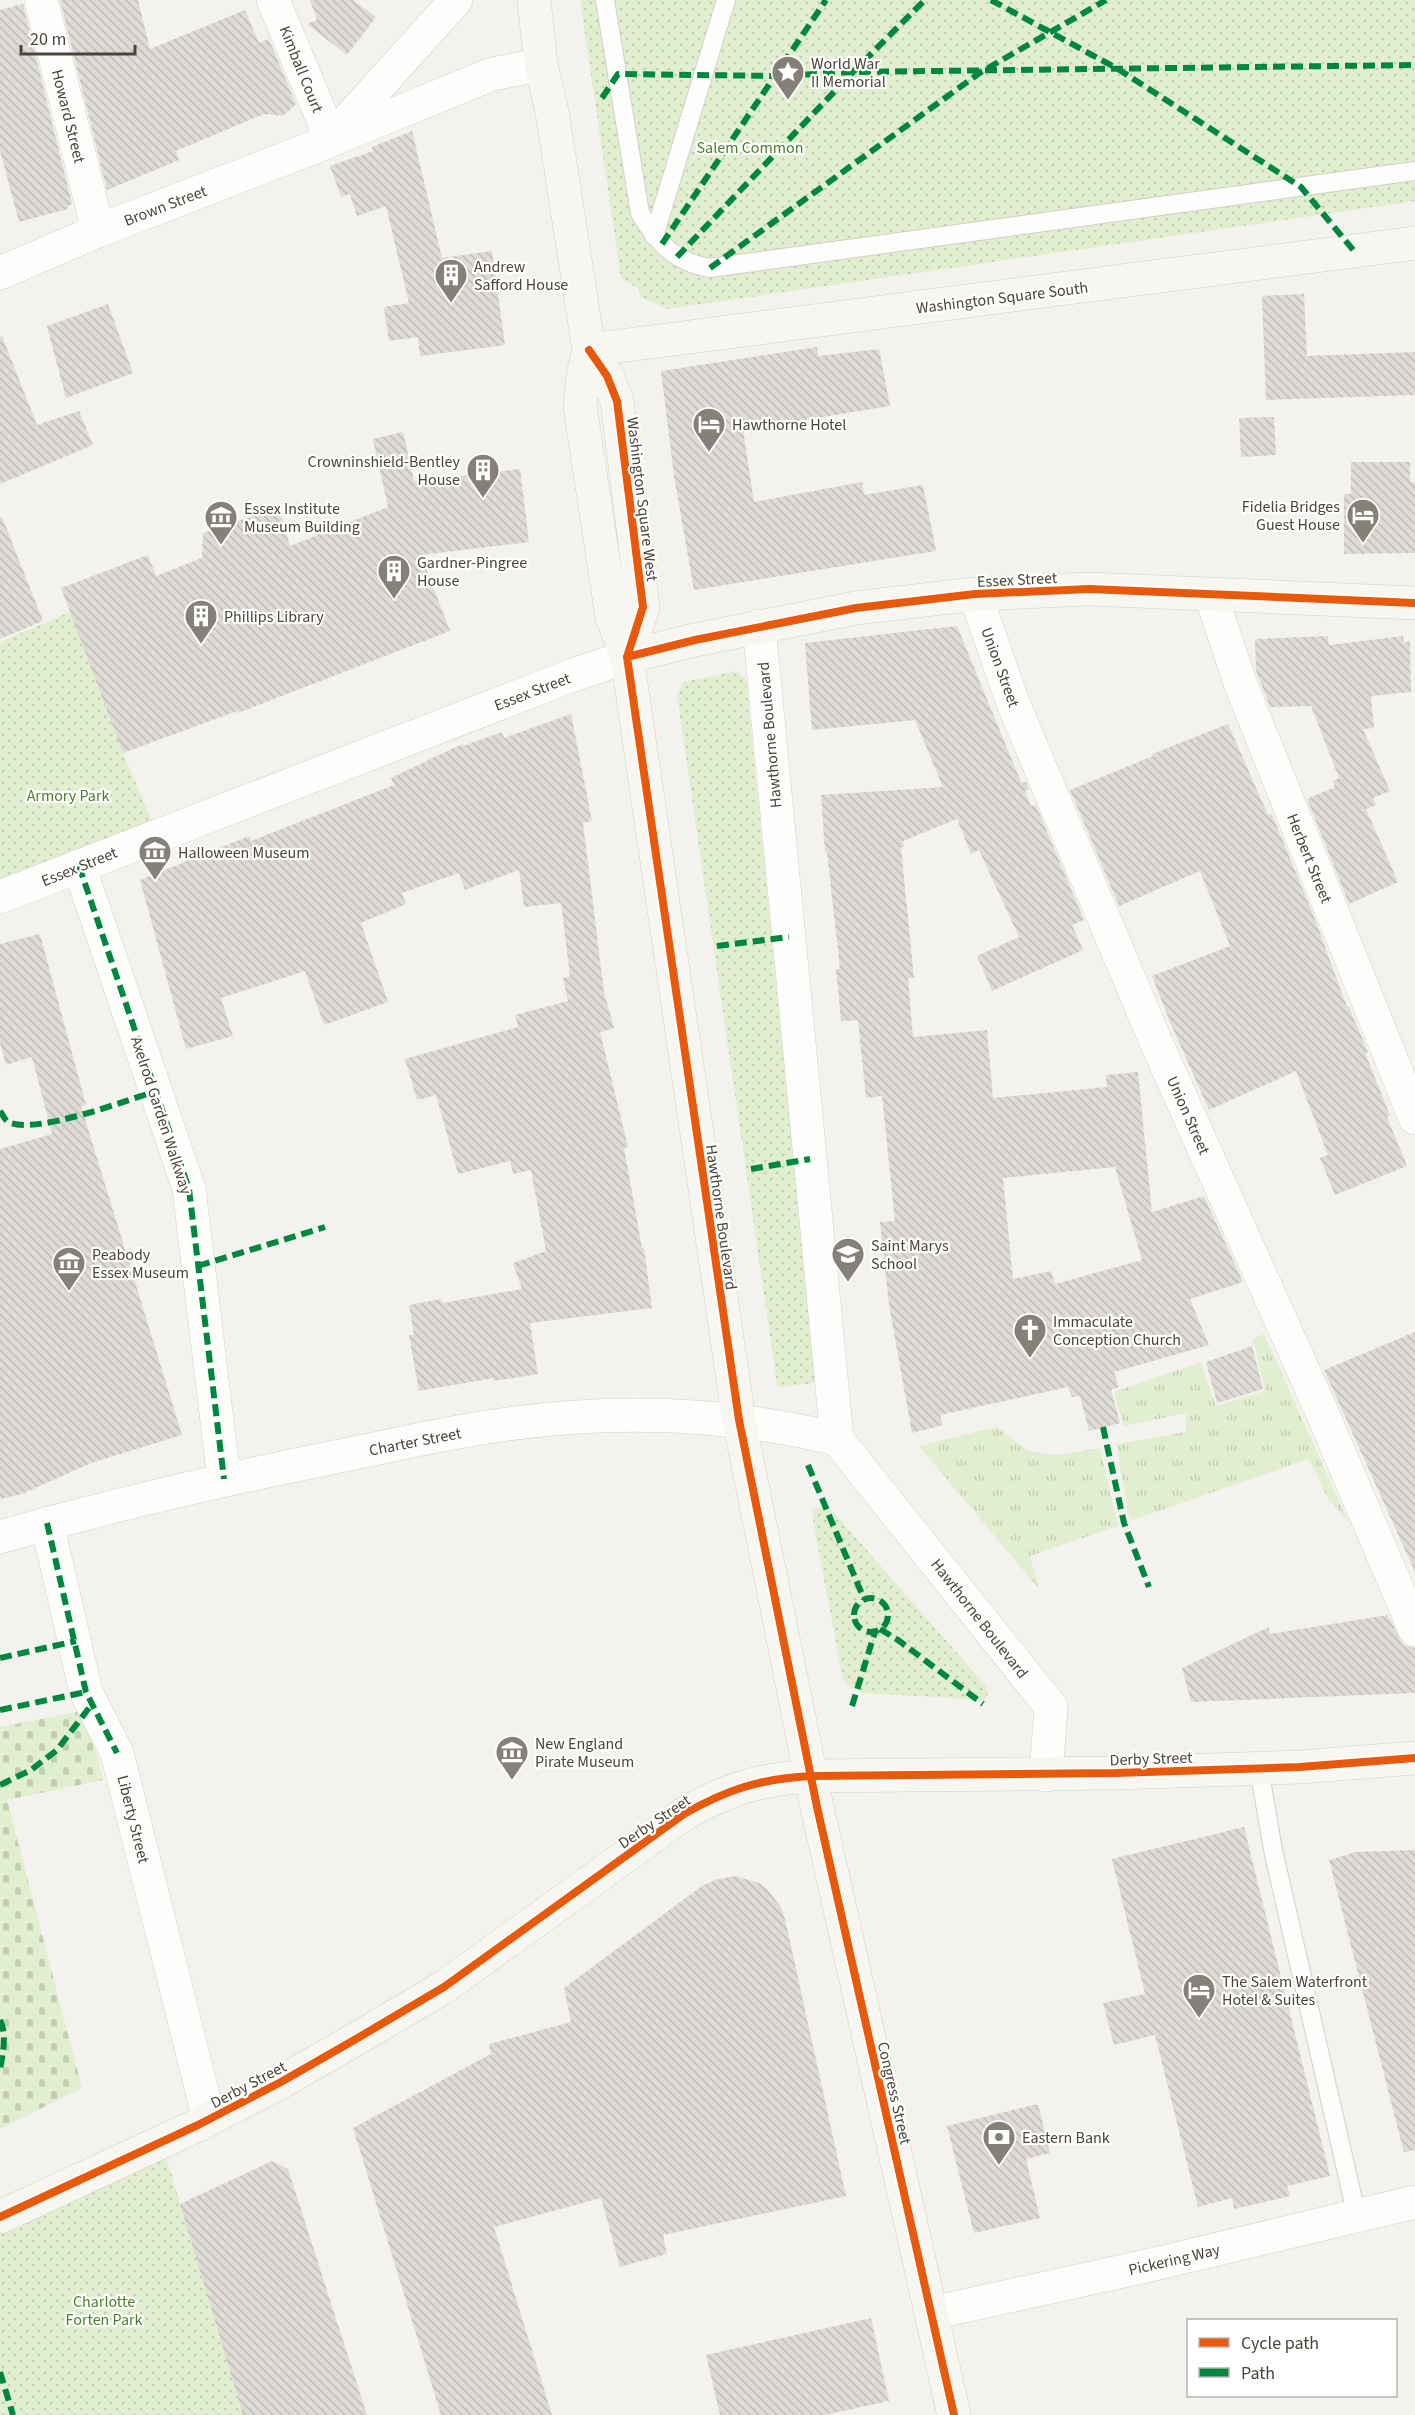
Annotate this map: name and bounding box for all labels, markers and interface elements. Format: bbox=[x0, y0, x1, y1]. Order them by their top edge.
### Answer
scale bar bbox=[21, 18, 135, 56]
street label: Kimball Court bbox=[274, 23, 329, 117]
text: 20 m bbox=[30, 27, 66, 52]
place label: World War II Memorial bbox=[811, 53, 886, 93]
place icon: World War II Memorial bbox=[770, 54, 806, 101]
street label: Howard Street bbox=[46, 67, 90, 166]
park label: Salem Common bbox=[697, 137, 803, 159]
street label: Brown Street bbox=[121, 180, 210, 232]
place label: Andrew Safford House bbox=[474, 256, 568, 296]
building icon: Andrew Safford House bbox=[433, 257, 469, 304]
street label: Washington Square South bbox=[915, 277, 1089, 319]
hotel icon: Hawthorne Hotel bbox=[691, 406, 727, 453]
place label: Hawthorne Hotel bbox=[732, 414, 846, 436]
street label: Washington Square West bbox=[621, 416, 663, 583]
place label: Crowninshield-Bentley House bbox=[308, 451, 461, 491]
building icon: Crowninshield-Bentley House bbox=[465, 452, 501, 499]
place label: Fidelia Bridges Guest House bbox=[1242, 496, 1340, 536]
hotel icon: Fidelia Bridges Guest House bbox=[1345, 497, 1381, 544]
place label: Essex Institute Museum Building bbox=[244, 498, 360, 538]
museum icon: Essex Institute Museum Building bbox=[203, 499, 239, 546]
place label: Gardner-Pingree House bbox=[417, 552, 527, 592]
building icon: Gardner-Pingree House bbox=[376, 553, 412, 600]
street label: Essex Street bbox=[976, 567, 1058, 593]
building icon: Phillips Library bbox=[183, 598, 219, 645]
place label: Phillips Library bbox=[224, 606, 324, 628]
street label: Union Street bbox=[975, 624, 1025, 711]
street label: Hawthorne Boulevard bbox=[753, 661, 787, 809]
street label: Essex Street bbox=[491, 667, 574, 717]
park label: Armory Park bbox=[27, 785, 109, 807]
street label: Herbert Street bbox=[1281, 810, 1337, 907]
museum icon: Halloween Museum bbox=[137, 834, 173, 881]
street label: Essex Street bbox=[38, 842, 121, 892]
place label: Halloween Museum bbox=[178, 842, 309, 864]
street label: Axelrod Garden Walkway bbox=[125, 1033, 197, 1198]
street label: Union Street bbox=[1161, 1073, 1215, 1159]
street label: Hawthorne Boulevard bbox=[700, 1143, 742, 1291]
place label: Saint Marys School bbox=[871, 1235, 949, 1275]
school or university icon: Saint Marys School bbox=[830, 1236, 866, 1283]
place label: Peabody Essex Museum bbox=[92, 1244, 189, 1284]
museum icon: Peabody Essex Museum bbox=[51, 1245, 87, 1292]
place label: Immaculate Conception Church bbox=[1053, 1311, 1181, 1351]
church icon: Immaculate Conception Church bbox=[1012, 1312, 1048, 1359]
street label: Charter Street bbox=[367, 1422, 464, 1462]
street label: Hawthorne Boulevard bbox=[925, 1554, 1033, 1683]
place label: New England Pirate Museum bbox=[535, 1733, 634, 1773]
museum icon: New England Pirate Museum bbox=[494, 1734, 530, 1781]
street label: Derby Street bbox=[1109, 1747, 1193, 1771]
street label: Liberty Street bbox=[111, 1773, 155, 1866]
street label: Derby Street bbox=[614, 1789, 696, 1854]
place label: The Salem Waterfront Hotel & Suites bbox=[1222, 1971, 1368, 2011]
hotel icon: The Salem Waterfront Hotel & Suites bbox=[1181, 1972, 1217, 2019]
street label: Congress Street bbox=[872, 2040, 917, 2147]
street label: Derby Street bbox=[207, 2055, 291, 2114]
bank icon: Eastern Bank bbox=[981, 2119, 1017, 2166]
place label: Eastern Bank bbox=[1022, 2127, 1110, 2149]
street label: Pickering Way bbox=[1126, 2239, 1223, 2281]
park label: Charlotte Forten Park bbox=[66, 2291, 143, 2331]
legend bbox=[1187, 2319, 1397, 2397]
text: Cycle path bbox=[1241, 2331, 1319, 2356]
text: Path bbox=[1241, 2361, 1275, 2386]

